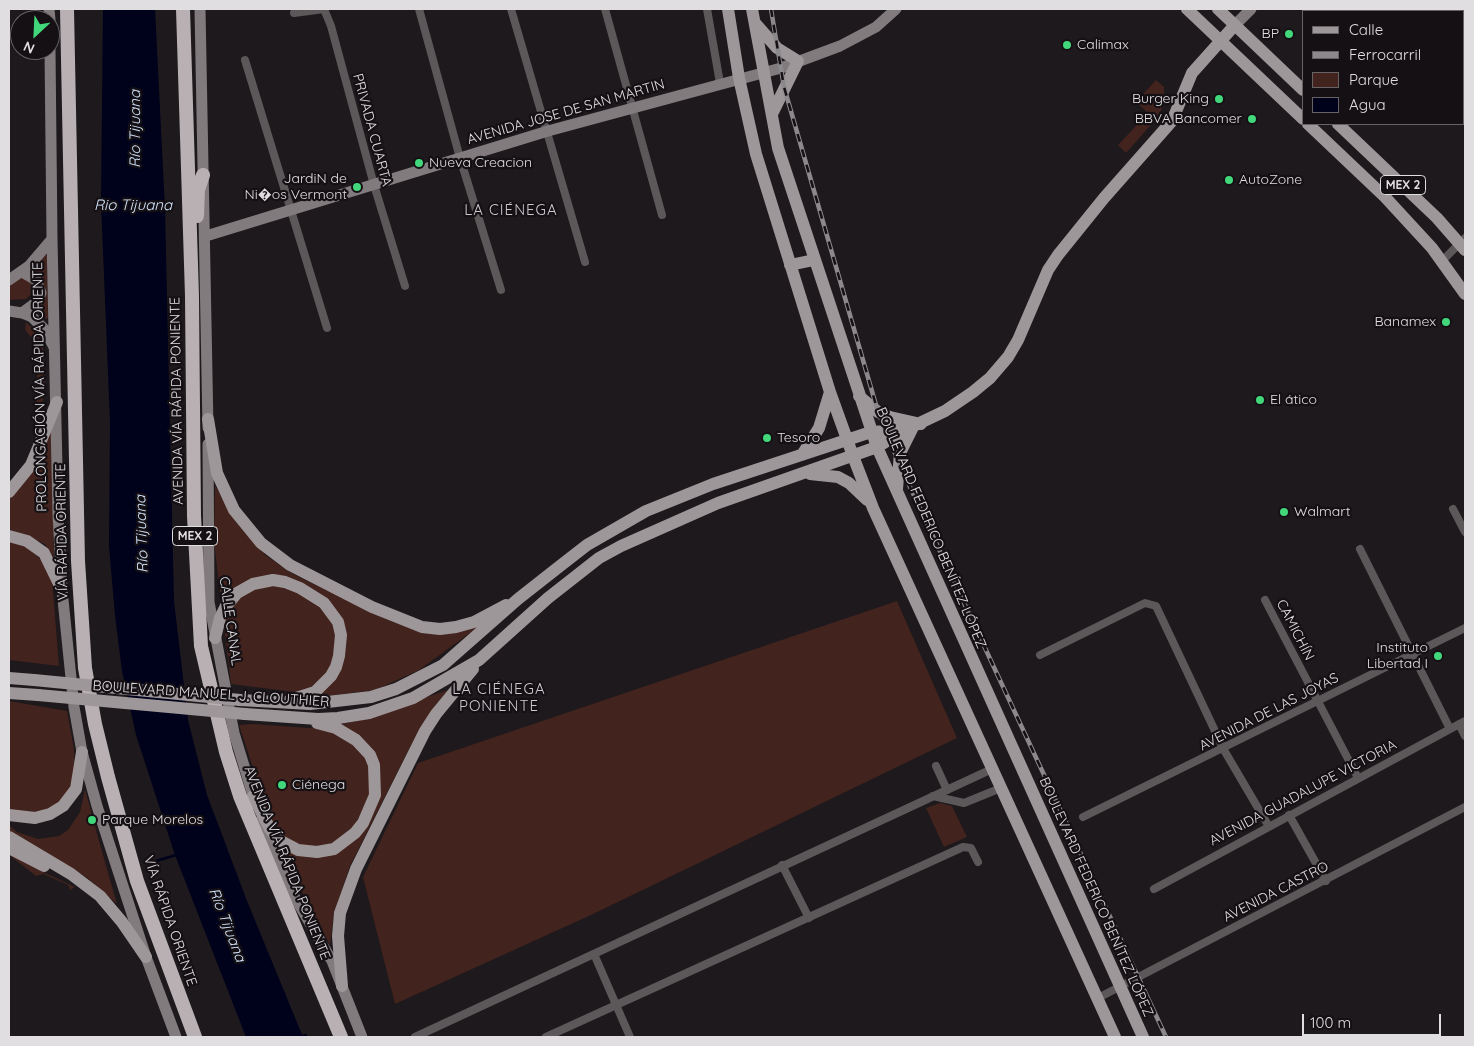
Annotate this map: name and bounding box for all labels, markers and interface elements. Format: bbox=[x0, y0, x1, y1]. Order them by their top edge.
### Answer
north arrow bbox=[10, 10, 60, 60]
legend bbox=[1302, 10, 1464, 125]
text: Calle bbox=[1349, 20, 1383, 39]
place label: BP bbox=[1262, 26, 1279, 42]
marker: BP bbox=[1283, 28, 1295, 40]
text: N bbox=[21, 37, 38, 58]
place label: Calimax bbox=[1077, 37, 1129, 53]
marker: Calimax bbox=[1061, 39, 1073, 51]
text: Ferrocarril bbox=[1349, 45, 1421, 64]
text: Parque bbox=[1349, 70, 1399, 89]
street label: PRIVADA CUARTA bbox=[349, 72, 395, 188]
street label: AVENIDA JOSE DE SAN MARTIN bbox=[465, 76, 667, 148]
water label: Río Tijuana bbox=[126, 90, 144, 168]
place label: Burger King bbox=[1132, 91, 1209, 107]
marker: Burger King bbox=[1213, 93, 1225, 105]
text: Agua bbox=[1349, 95, 1386, 114]
place label: BBVA Bancomer bbox=[1135, 111, 1242, 127]
marker: BBVA Bancomer bbox=[1246, 113, 1258, 125]
place label: Nueva Creacion bbox=[429, 155, 532, 171]
marker: Nueva Creacion bbox=[413, 157, 425, 169]
place label: JardiN de Ni�os Vermont bbox=[245, 171, 347, 203]
place label: AutoZone bbox=[1239, 172, 1302, 188]
marker: AutoZone bbox=[1223, 174, 1235, 186]
road number: MEX 2 bbox=[1380, 176, 1426, 194]
marker: JardiN de Ni�os Vermont bbox=[351, 181, 363, 193]
water label: Rio Tijuana bbox=[94, 196, 172, 214]
district label: LA CIÉNEGA bbox=[463, 201, 559, 219]
street label: PROLONGACIÓN VÍA RÁPIDA ORIENTE bbox=[29, 262, 51, 512]
street label: AVENIDA VÍA RÁPIDA PONIENTE bbox=[167, 297, 187, 505]
place label: Banamex bbox=[1374, 314, 1436, 330]
marker: Banamex bbox=[1440, 316, 1452, 328]
place label: El ático bbox=[1270, 392, 1317, 408]
marker: El ático bbox=[1254, 394, 1266, 406]
street label: BOULEVARD FEDERICO BENÍTEZ LÓPEZ bbox=[872, 405, 990, 651]
place label: Tesoro bbox=[777, 430, 820, 446]
marker: Tesoro bbox=[761, 432, 773, 444]
street label: VÍA RÁPIDA ORIENTE bbox=[52, 463, 72, 601]
water label: Río Tijuana bbox=[132, 495, 152, 573]
place label: Walmart bbox=[1294, 504, 1350, 520]
marker: Walmart bbox=[1278, 506, 1290, 518]
road number: MEX 2 bbox=[172, 526, 218, 546]
street label: CALLE CANAL bbox=[215, 575, 245, 667]
street label: CAMICHÍN bbox=[1272, 597, 1318, 663]
place label: Instituto Libertad I bbox=[1367, 640, 1428, 672]
marker: Instituto Libertad I bbox=[1432, 650, 1444, 662]
street label: AVENIDA DE LAS JOYAS bbox=[1197, 670, 1341, 754]
street label: BOULEVARD MANUEL J. CLOUTHIER bbox=[92, 677, 330, 711]
district label: LA CIÉNEGA PONIENTE bbox=[451, 680, 547, 715]
street label: AVENIDA GUADALUPE VICTORIA bbox=[1207, 736, 1399, 850]
street label: AVENIDA VÍA RÁPIDA PONIENTE bbox=[240, 764, 334, 962]
street label: BOULEVARD FEDERICO BENÍTEZ LÓPEZ bbox=[1035, 775, 1157, 1019]
place label: Ciénega bbox=[292, 777, 345, 793]
marker: Ciénega bbox=[276, 779, 288, 791]
place label: Parque Morelos bbox=[102, 812, 203, 828]
marker: Parque Morelos bbox=[86, 814, 98, 826]
street label: VÍA RÁPIDA ORIENTE bbox=[140, 853, 200, 989]
street label: AVENIDA CASTRO bbox=[1220, 858, 1332, 926]
water label: Río Tijuana bbox=[205, 885, 249, 965]
scale bar bbox=[1304, 1004, 1443, 1036]
text: 100 m bbox=[1310, 1013, 1351, 1032]

